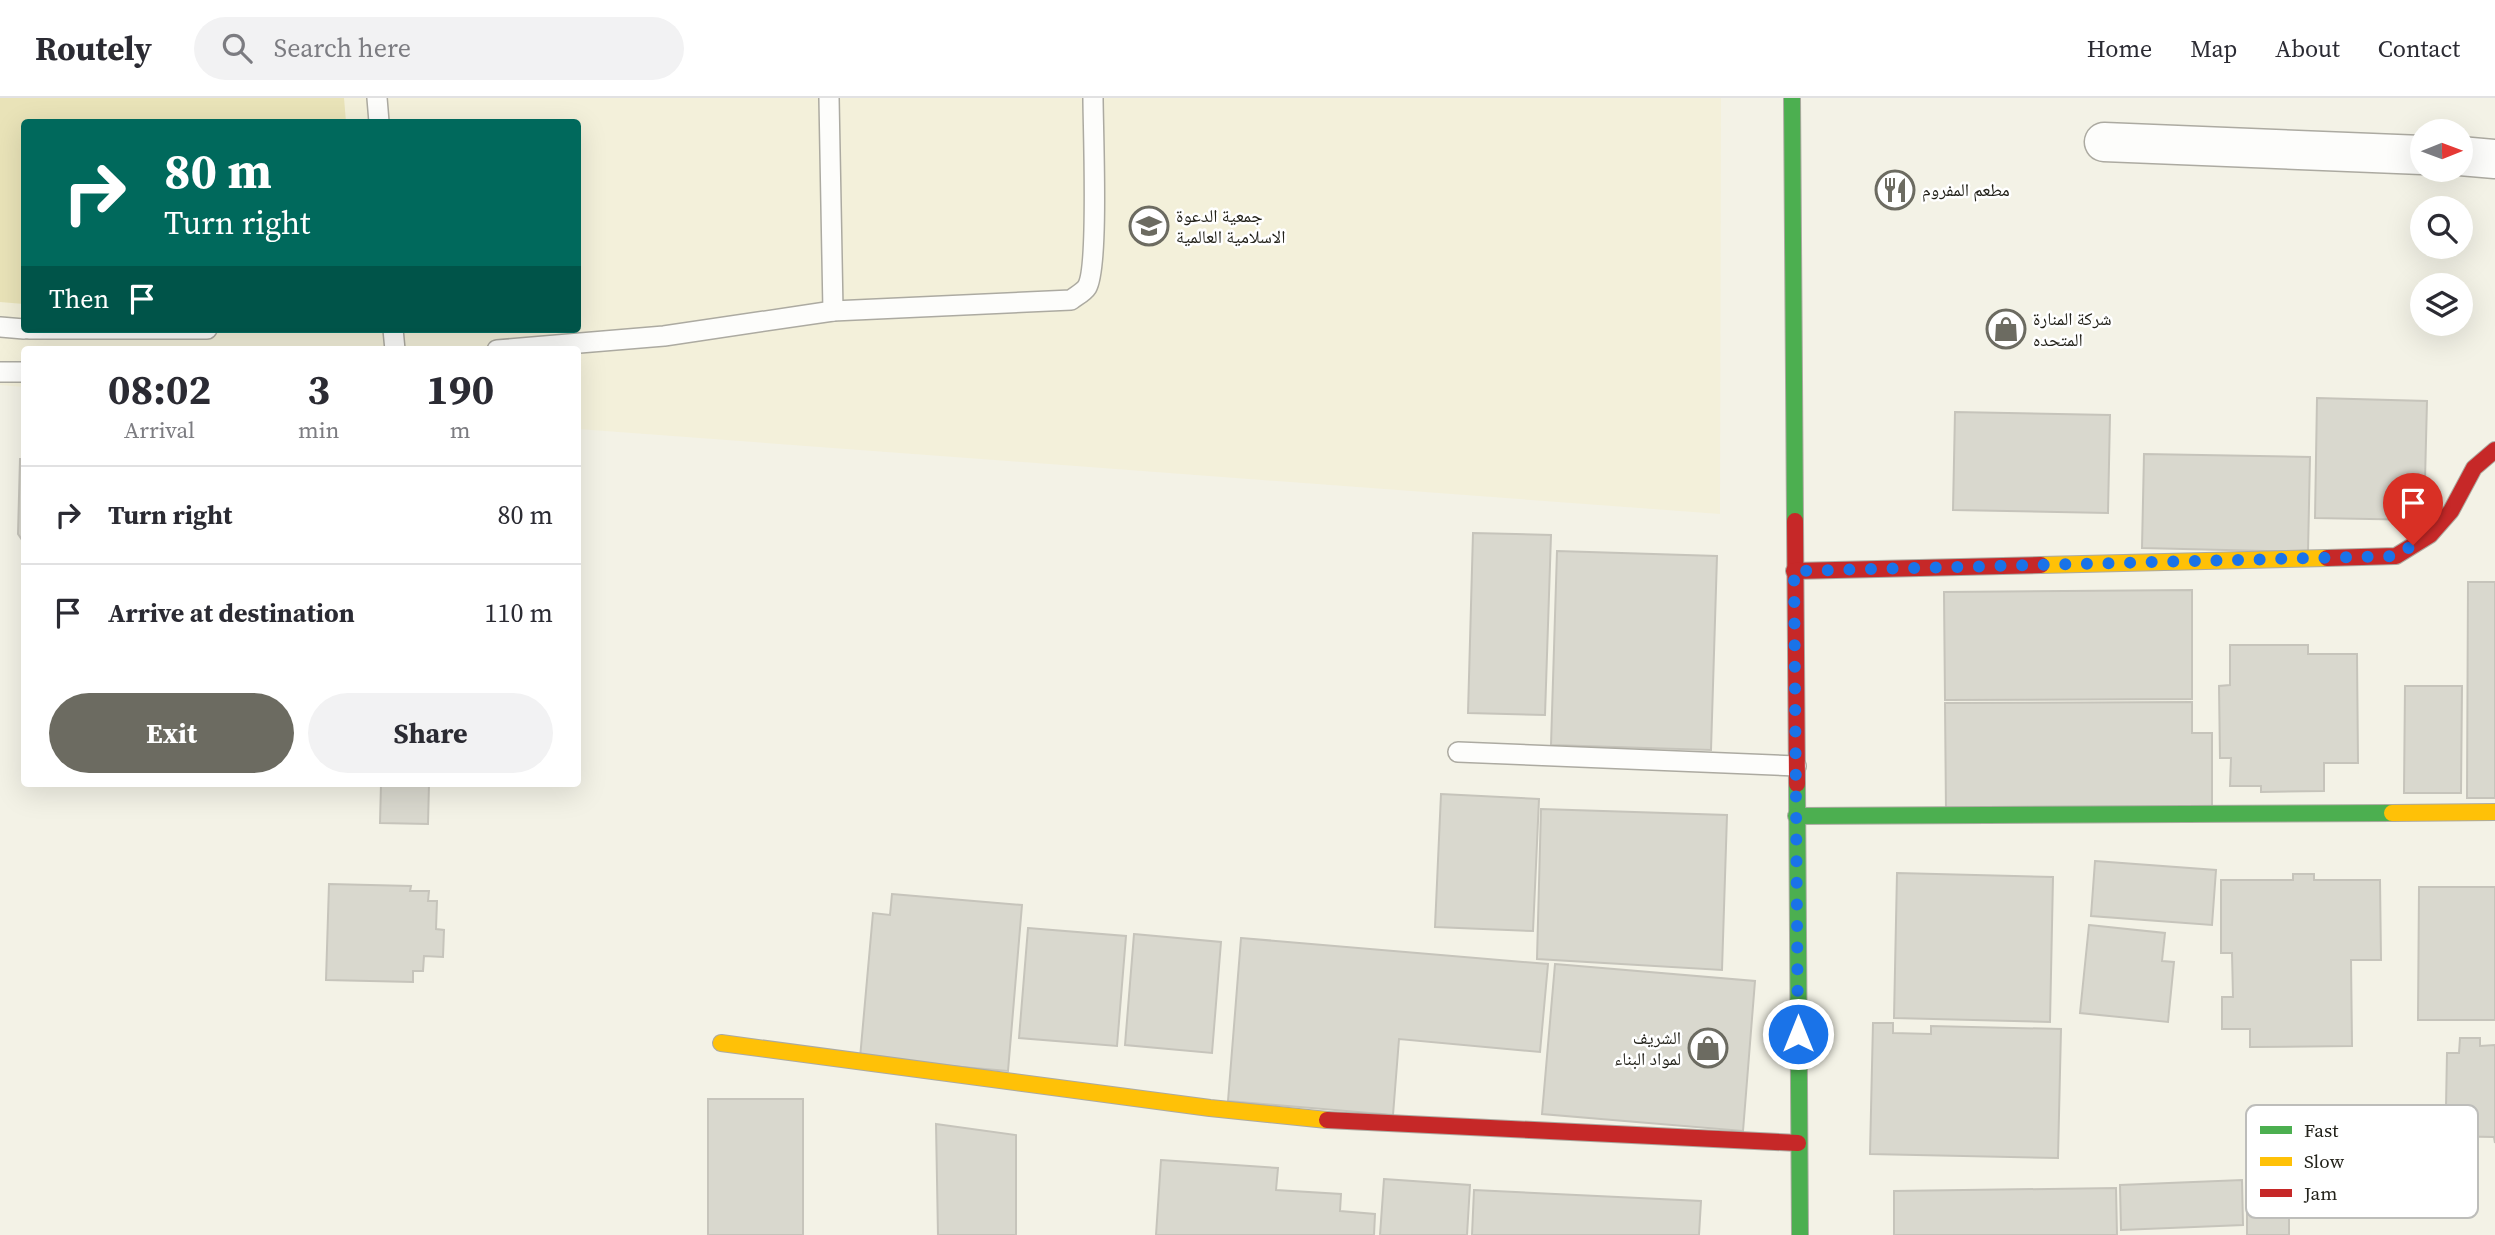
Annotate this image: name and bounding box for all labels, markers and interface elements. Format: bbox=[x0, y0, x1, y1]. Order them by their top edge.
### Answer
search box bbox=[194, 17, 684, 80]
text: Routely bbox=[35, 26, 152, 71]
icon: search bbox=[218, 29, 256, 67]
text: Search here bbox=[274, 30, 411, 66]
text: Home bbox=[2087, 32, 2152, 65]
text: Map bbox=[2190, 32, 2237, 65]
text: About bbox=[2275, 32, 2340, 65]
text: Contact bbox=[2378, 32, 2460, 65]
north arrow bbox=[2410, 119, 2473, 182]
map controls bbox=[2410, 119, 2473, 336]
text: 80 m bbox=[164, 137, 272, 204]
icon: right bbox=[49, 147, 140, 238]
restaurant icon: مطعم المفروم bbox=[1874, 169, 1916, 211]
place label: مطعم المفروم bbox=[1922, 177, 2010, 202]
button: search bbox=[2410, 196, 2473, 259]
text: Turn right bbox=[164, 201, 310, 245]
place label: جمعية الدعوة الاسلامية العالمية bbox=[1176, 203, 1285, 249]
school or university icon: جمعية الدعوة الاسلامية العالمية bbox=[1128, 205, 1170, 247]
button: layers bbox=[2410, 273, 2473, 336]
icon: arrive bbox=[123, 280, 161, 318]
text: Then bbox=[49, 281, 109, 317]
place label: شركة المنارة المتحده bbox=[2033, 306, 2112, 352]
shop icon: شركة المنارة المتحده bbox=[1985, 308, 2027, 350]
text: 08:02 bbox=[108, 360, 211, 418]
text: 3 bbox=[307, 360, 330, 418]
text: 190 bbox=[426, 360, 494, 418]
text: Arrival bbox=[124, 414, 195, 446]
text: min bbox=[298, 414, 339, 446]
text: m bbox=[450, 414, 471, 446]
pin bbox=[2383, 473, 2443, 545]
icon: arrive bbox=[2394, 484, 2432, 522]
icon: right bbox=[49, 496, 87, 534]
text: Turn right bbox=[108, 497, 232, 533]
text: 80 m bbox=[498, 497, 553, 533]
icon: arrive bbox=[49, 594, 87, 632]
text: Arrive at destination bbox=[108, 595, 355, 631]
text: 110 m bbox=[485, 595, 553, 631]
button: Exit bbox=[49, 693, 294, 773]
button: Share bbox=[308, 693, 553, 773]
position arrow bbox=[1761, 997, 1835, 1071]
place label: الشريف لمواد البناء bbox=[1614, 1025, 1681, 1071]
shop icon: الشريف لمواد البناء bbox=[1687, 1027, 1729, 1069]
legend bbox=[2246, 1105, 2478, 1218]
text: Fast bbox=[2304, 1117, 2339, 1143]
text: Slow bbox=[2304, 1148, 2345, 1174]
text: Jam bbox=[2303, 1180, 2337, 1206]

